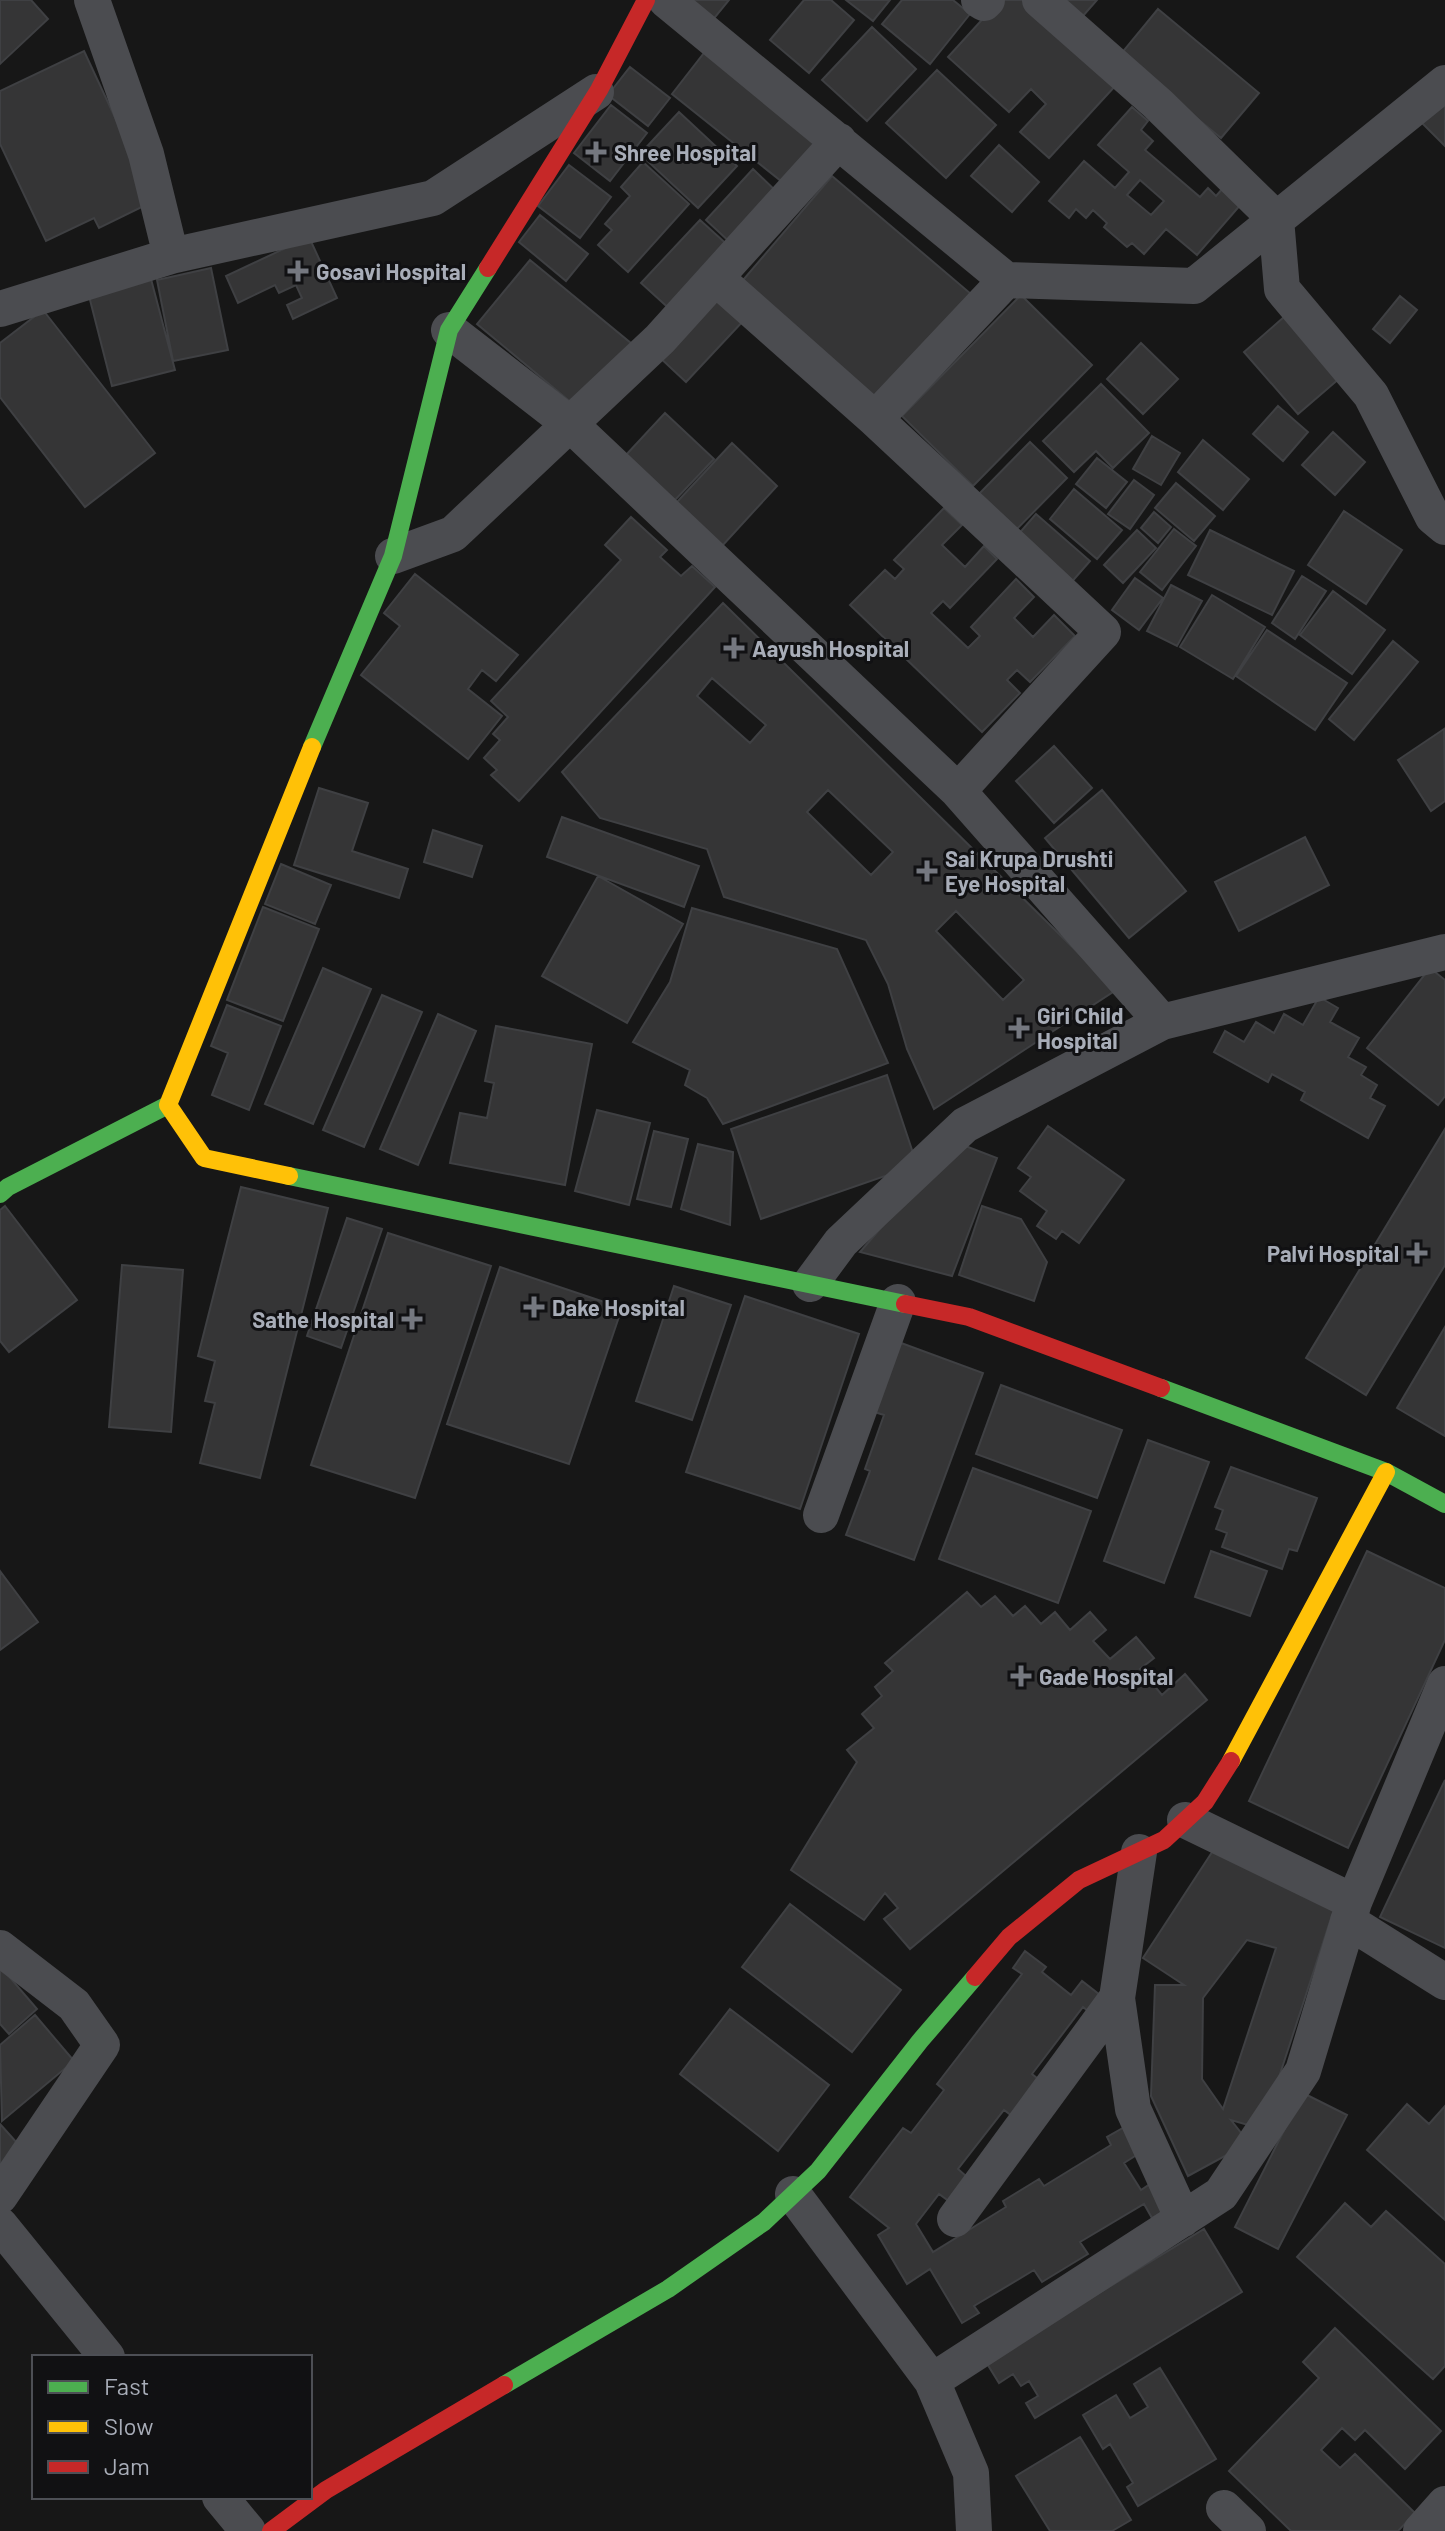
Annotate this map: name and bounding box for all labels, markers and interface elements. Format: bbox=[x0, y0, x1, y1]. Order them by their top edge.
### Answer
place label: Shree Hospital bbox=[614, 139, 756, 165]
marker: Shree Hospital bbox=[585, 141, 607, 163]
place label: Gosavi Hospital bbox=[316, 258, 466, 284]
marker: Gosavi Hospital bbox=[287, 260, 309, 282]
place label: Aayush Hospital bbox=[752, 635, 909, 661]
marker: Aayush Hospital bbox=[723, 637, 745, 659]
place label: Sai Krupa Drushti Eye Hospital bbox=[945, 845, 1113, 896]
marker: Sai Krupa Drushti Eye Hospital bbox=[916, 860, 938, 882]
place label: Giri Child Hospital bbox=[1037, 1002, 1123, 1053]
marker: Giri Child Hospital bbox=[1008, 1017, 1030, 1039]
place label: Palvi Hospital bbox=[1267, 1240, 1399, 1266]
marker: Palvi Hospital bbox=[1406, 1242, 1428, 1264]
place label: Dake Hospital bbox=[552, 1294, 685, 1320]
marker: Dake Hospital bbox=[523, 1296, 545, 1318]
place label: Sathe Hospital bbox=[252, 1306, 394, 1332]
marker: Sathe Hospital bbox=[401, 1308, 423, 1330]
place label: Gade Hospital bbox=[1039, 1663, 1173, 1689]
marker: Gade Hospital bbox=[1010, 1665, 1032, 1687]
legend bbox=[32, 2355, 312, 2499]
text: Fast bbox=[104, 2371, 149, 2400]
text: Slow bbox=[104, 2411, 153, 2440]
text: Jam bbox=[104, 2451, 150, 2480]

